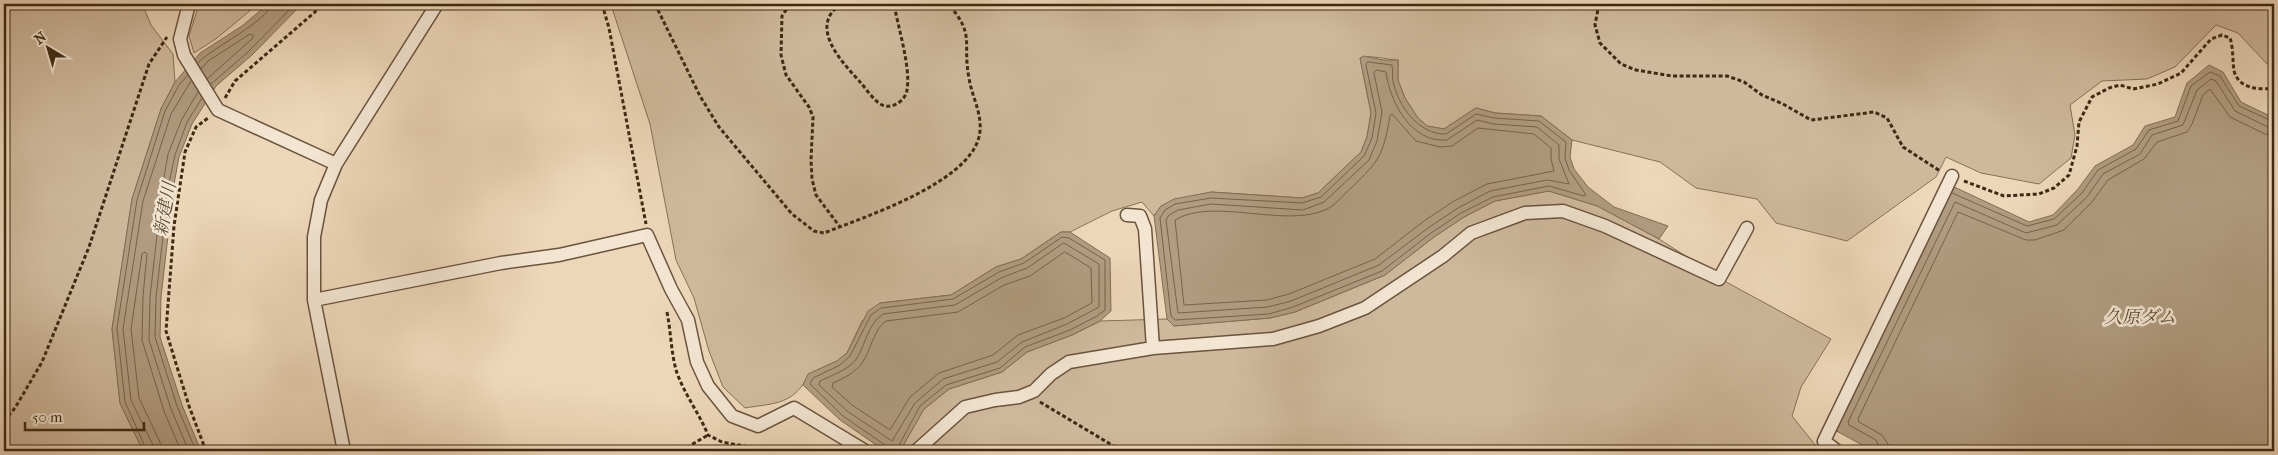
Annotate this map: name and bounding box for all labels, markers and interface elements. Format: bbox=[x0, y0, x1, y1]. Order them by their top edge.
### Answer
north arrow bbox=[22, 22, 72, 72]
text: N bbox=[31, 28, 50, 48]
water label: 新建川 bbox=[150, 179, 181, 237]
water label: 久原ダム bbox=[2104, 307, 2176, 328]
scale bar bbox=[25, 400, 144, 432]
text: 50 m bbox=[32, 408, 63, 426]

